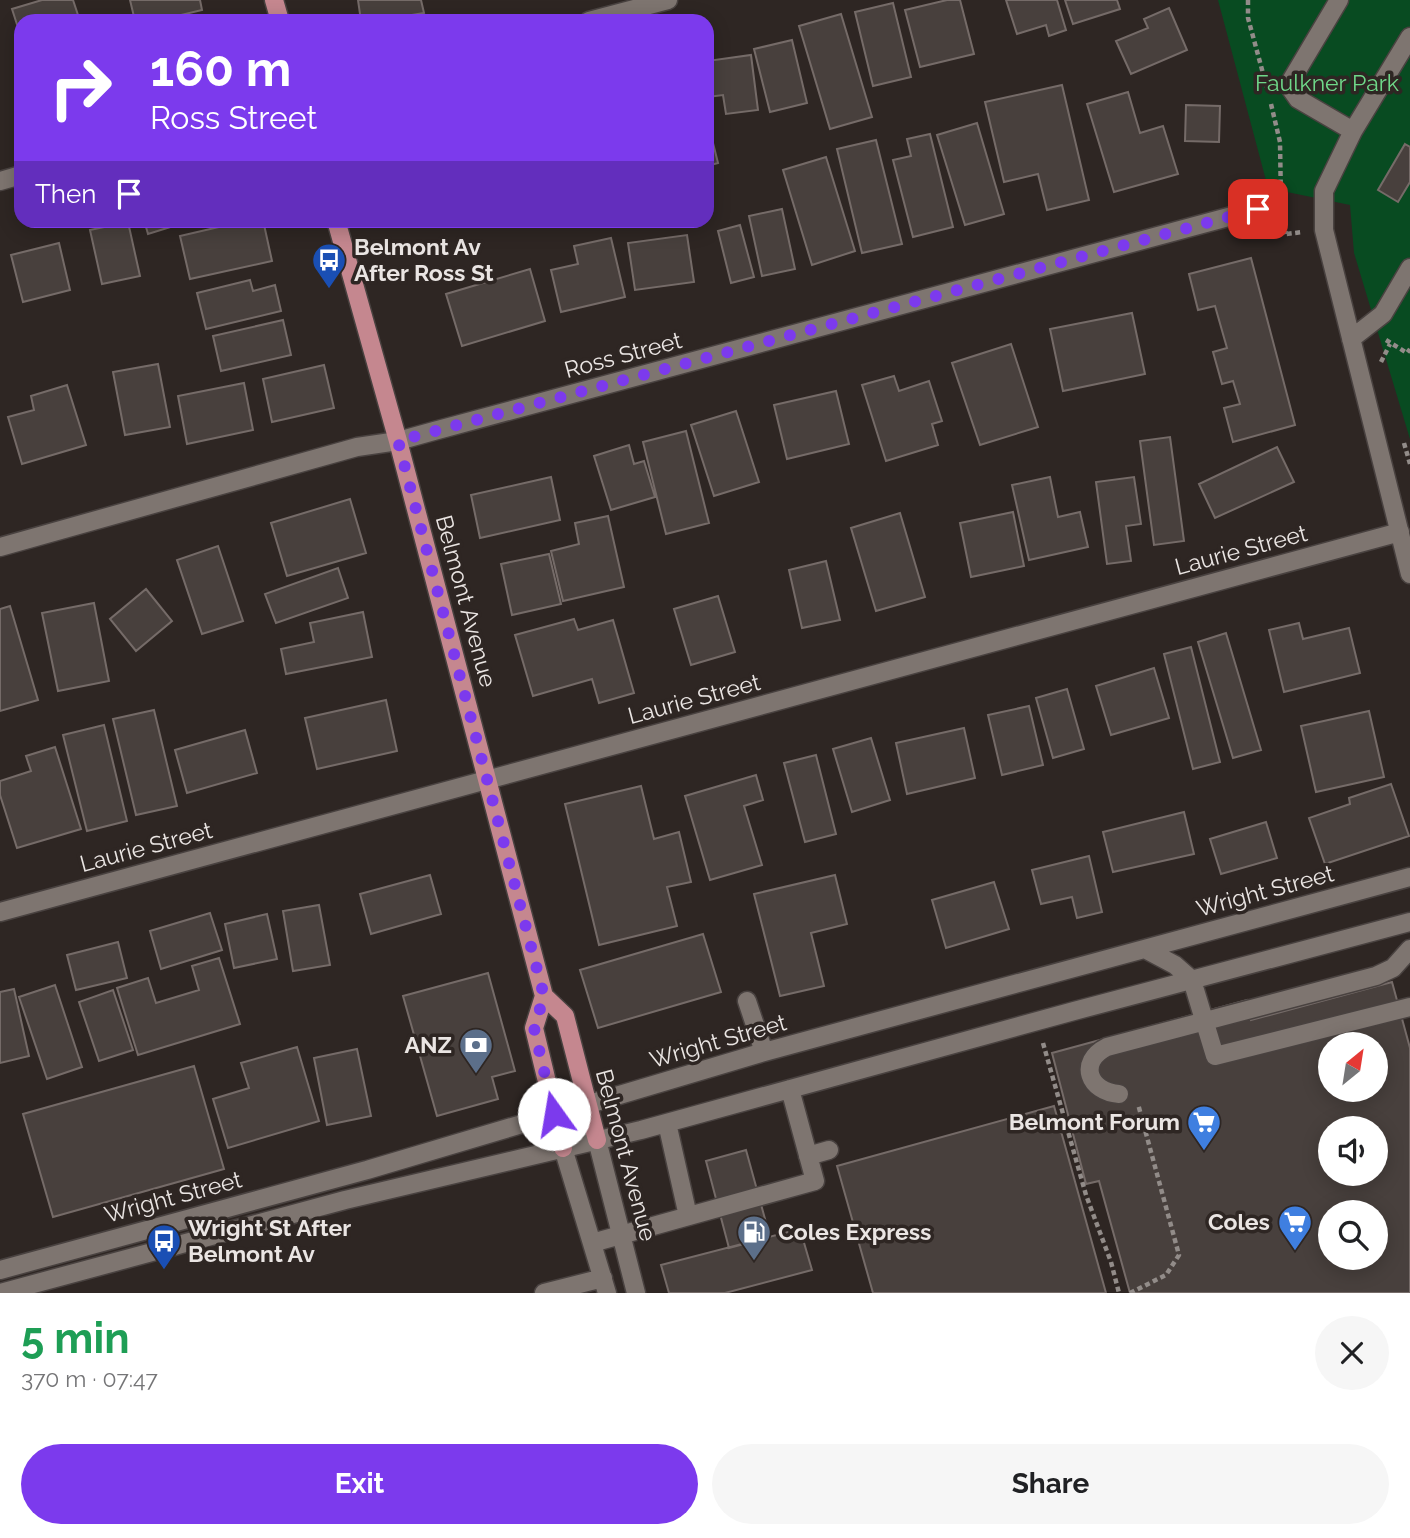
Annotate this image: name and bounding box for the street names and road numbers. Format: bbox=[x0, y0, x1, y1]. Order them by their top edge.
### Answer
street label: Ross Street bbox=[561, 326, 685, 383]
street label: Belmont Avenue bbox=[431, 512, 502, 690]
street label: Laurie Street bbox=[1172, 519, 1310, 580]
street label: Laurie Street bbox=[625, 668, 763, 729]
street label: Laurie Street bbox=[77, 816, 215, 877]
street label: Wright Street bbox=[1193, 859, 1337, 922]
street label: Wright Street bbox=[646, 1008, 790, 1073]
street label: Belmont Avenue bbox=[591, 1066, 662, 1244]
street label: Wright Street bbox=[101, 1165, 245, 1228]

